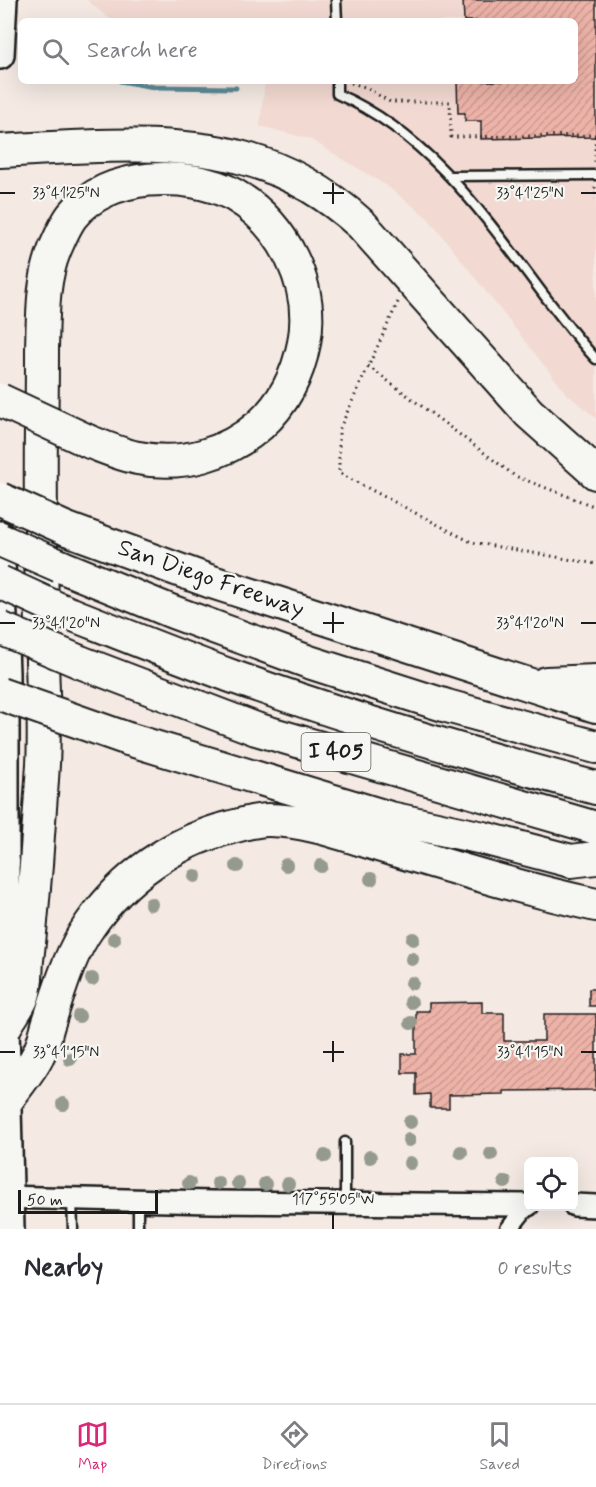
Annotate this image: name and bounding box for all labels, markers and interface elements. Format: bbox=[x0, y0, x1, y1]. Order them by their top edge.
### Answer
search box bbox=[18, 18, 578, 84]
icon: search bbox=[39, 35, 72, 68]
text: Search here bbox=[87, 37, 198, 65]
text: 33°41'25"N bbox=[32, 184, 100, 204]
text: 33°41'25"N bbox=[496, 184, 564, 204]
street label: San Diego Freeway bbox=[114, 533, 308, 625]
text: 33°41'20"N bbox=[32, 614, 100, 634]
text: 33°41'20"N bbox=[496, 614, 564, 634]
road number: I 405 bbox=[302, 733, 370, 771]
text: 33°41'15"N bbox=[33, 1043, 99, 1063]
text: 33°41'15"N bbox=[497, 1043, 563, 1063]
map controls bbox=[524, 1157, 578, 1211]
button: locate bbox=[524, 1157, 578, 1211]
scale bar bbox=[18, 1187, 158, 1214]
text: 50 m bbox=[27, 1190, 63, 1211]
text: 117°55'05"W bbox=[292, 1190, 374, 1210]
text: Nearby bbox=[24, 1251, 103, 1285]
text: 0 results bbox=[498, 1255, 572, 1282]
tab: Map bbox=[76, 1418, 109, 1475]
tab: Directions bbox=[261, 1418, 327, 1475]
tab: Saved bbox=[479, 1418, 520, 1475]

